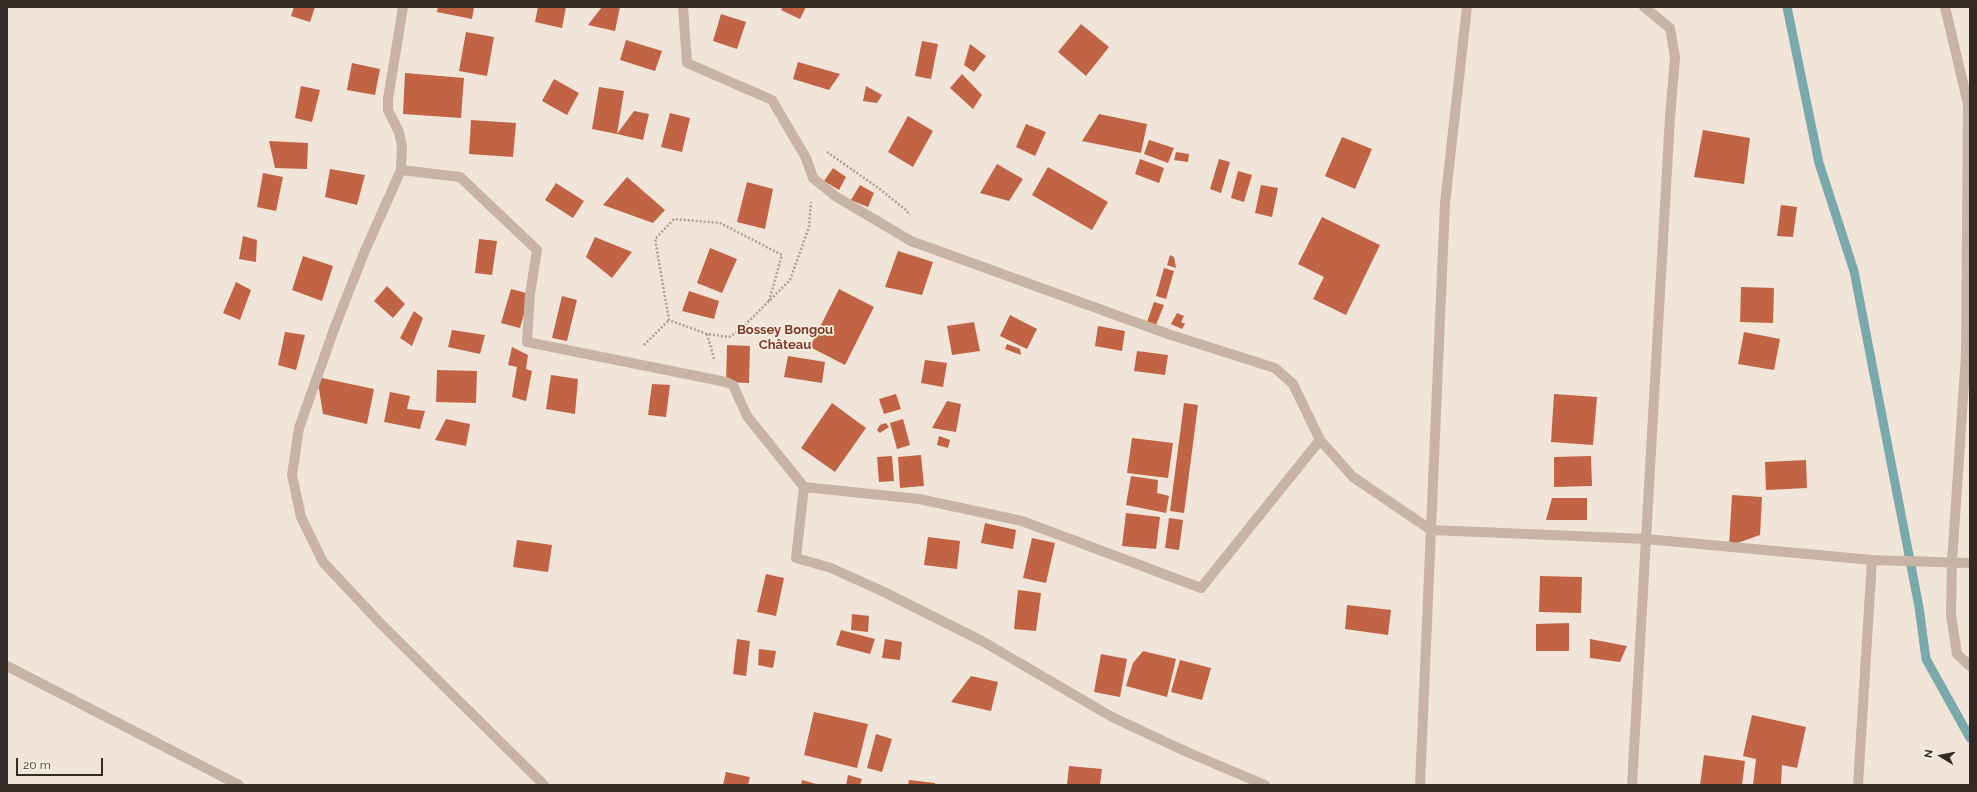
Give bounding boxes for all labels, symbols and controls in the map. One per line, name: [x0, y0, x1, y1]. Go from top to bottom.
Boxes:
district label: Bossey Bongou Château: [737, 322, 833, 353]
north arrow: [1921, 736, 1961, 776]
text: N: [1922, 749, 1936, 759]
scale bar: [18, 750, 105, 776]
text: 20 m: [23, 758, 51, 772]

